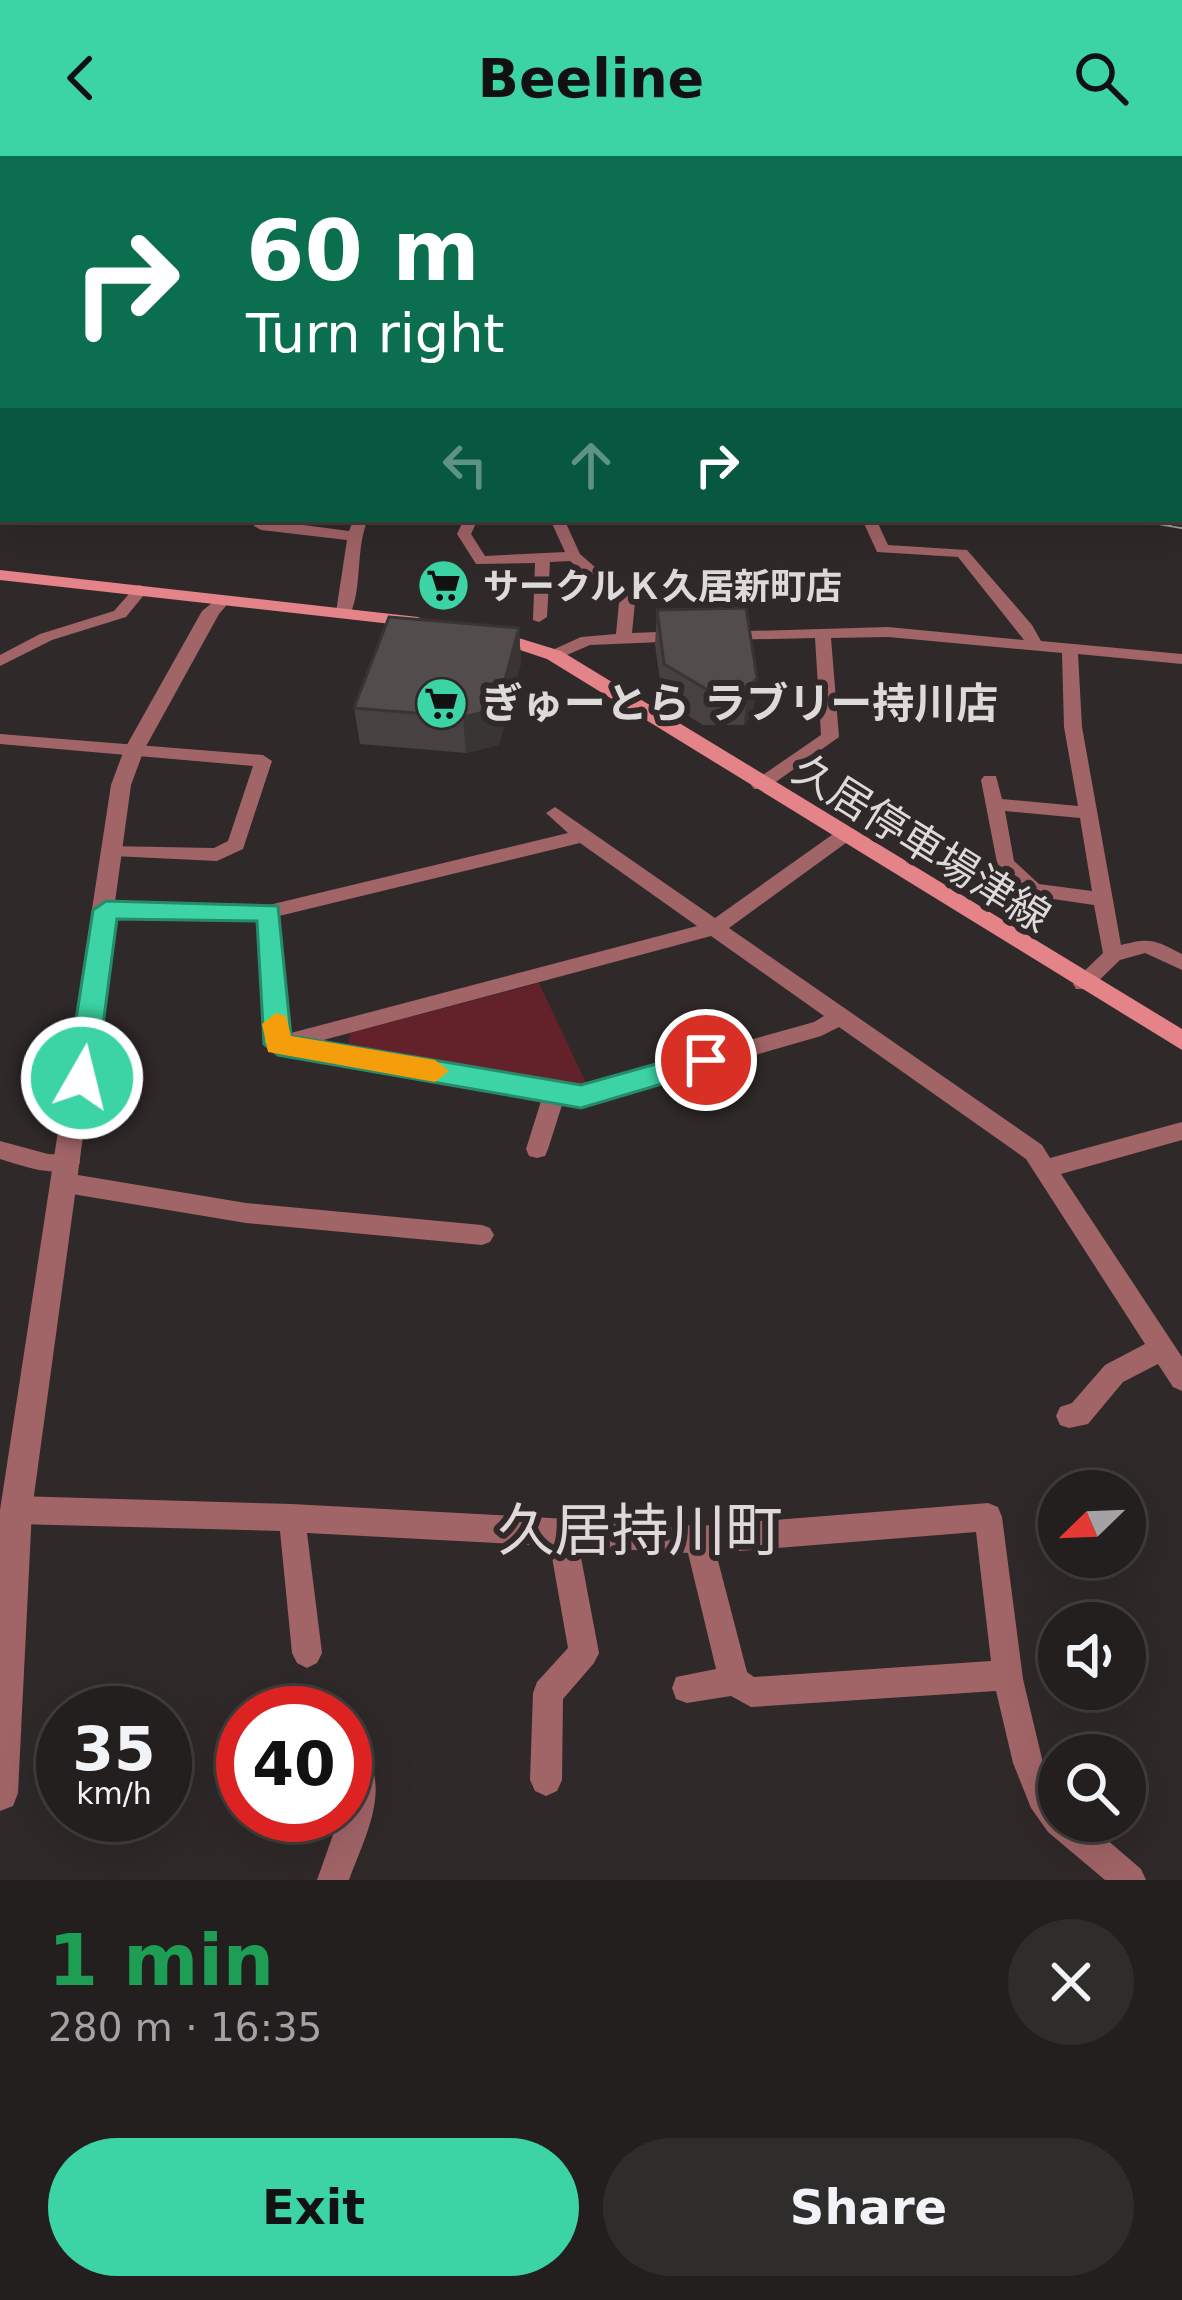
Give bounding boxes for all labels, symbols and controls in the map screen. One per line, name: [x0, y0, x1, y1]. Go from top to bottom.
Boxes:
icon: back: [48, 45, 114, 111]
icon: search: [1068, 45, 1134, 111]
text: Beeline: [478, 47, 704, 110]
text: 60 m: [246, 202, 480, 300]
icon: right: [48, 204, 204, 360]
text: Turn right: [246, 302, 505, 365]
icon: left: [432, 432, 498, 498]
icon: ahead: [558, 432, 624, 498]
icon: right: [684, 432, 750, 498]
supermarket icon: サークルＫ久居新町店: [416, 558, 472, 614]
place label: サークルＫ久居新町店: [483, 566, 842, 607]
supermarket icon: ぎゅーとら ラブリー持川店: [414, 675, 470, 731]
place label: ぎゅーとら ラブリー持川店: [481, 679, 998, 728]
street label: 久居停車場津線: [784, 745, 1059, 942]
pin: [655, 1009, 757, 1111]
position arrow: [19, 1015, 145, 1141]
icon: arrive: [673, 1027, 739, 1093]
north arrow: [1038, 1470, 1146, 1578]
map controls: [1038, 1470, 1146, 1842]
district label: 久居持川町: [498, 1497, 783, 1563]
button: sound: [1038, 1602, 1146, 1710]
speed limit sign: 40: [216, 1686, 372, 1842]
text: 35: [72, 1714, 156, 1784]
button: search: [1038, 1734, 1146, 1842]
text: km/h: [76, 1776, 152, 1811]
text: 1 min: [48, 1918, 274, 2002]
button: close: [1008, 1919, 1134, 2045]
text: 280 m · 16:35: [48, 2005, 322, 2050]
button: Exit: [48, 2138, 579, 2276]
button: Share: [603, 2138, 1134, 2276]

